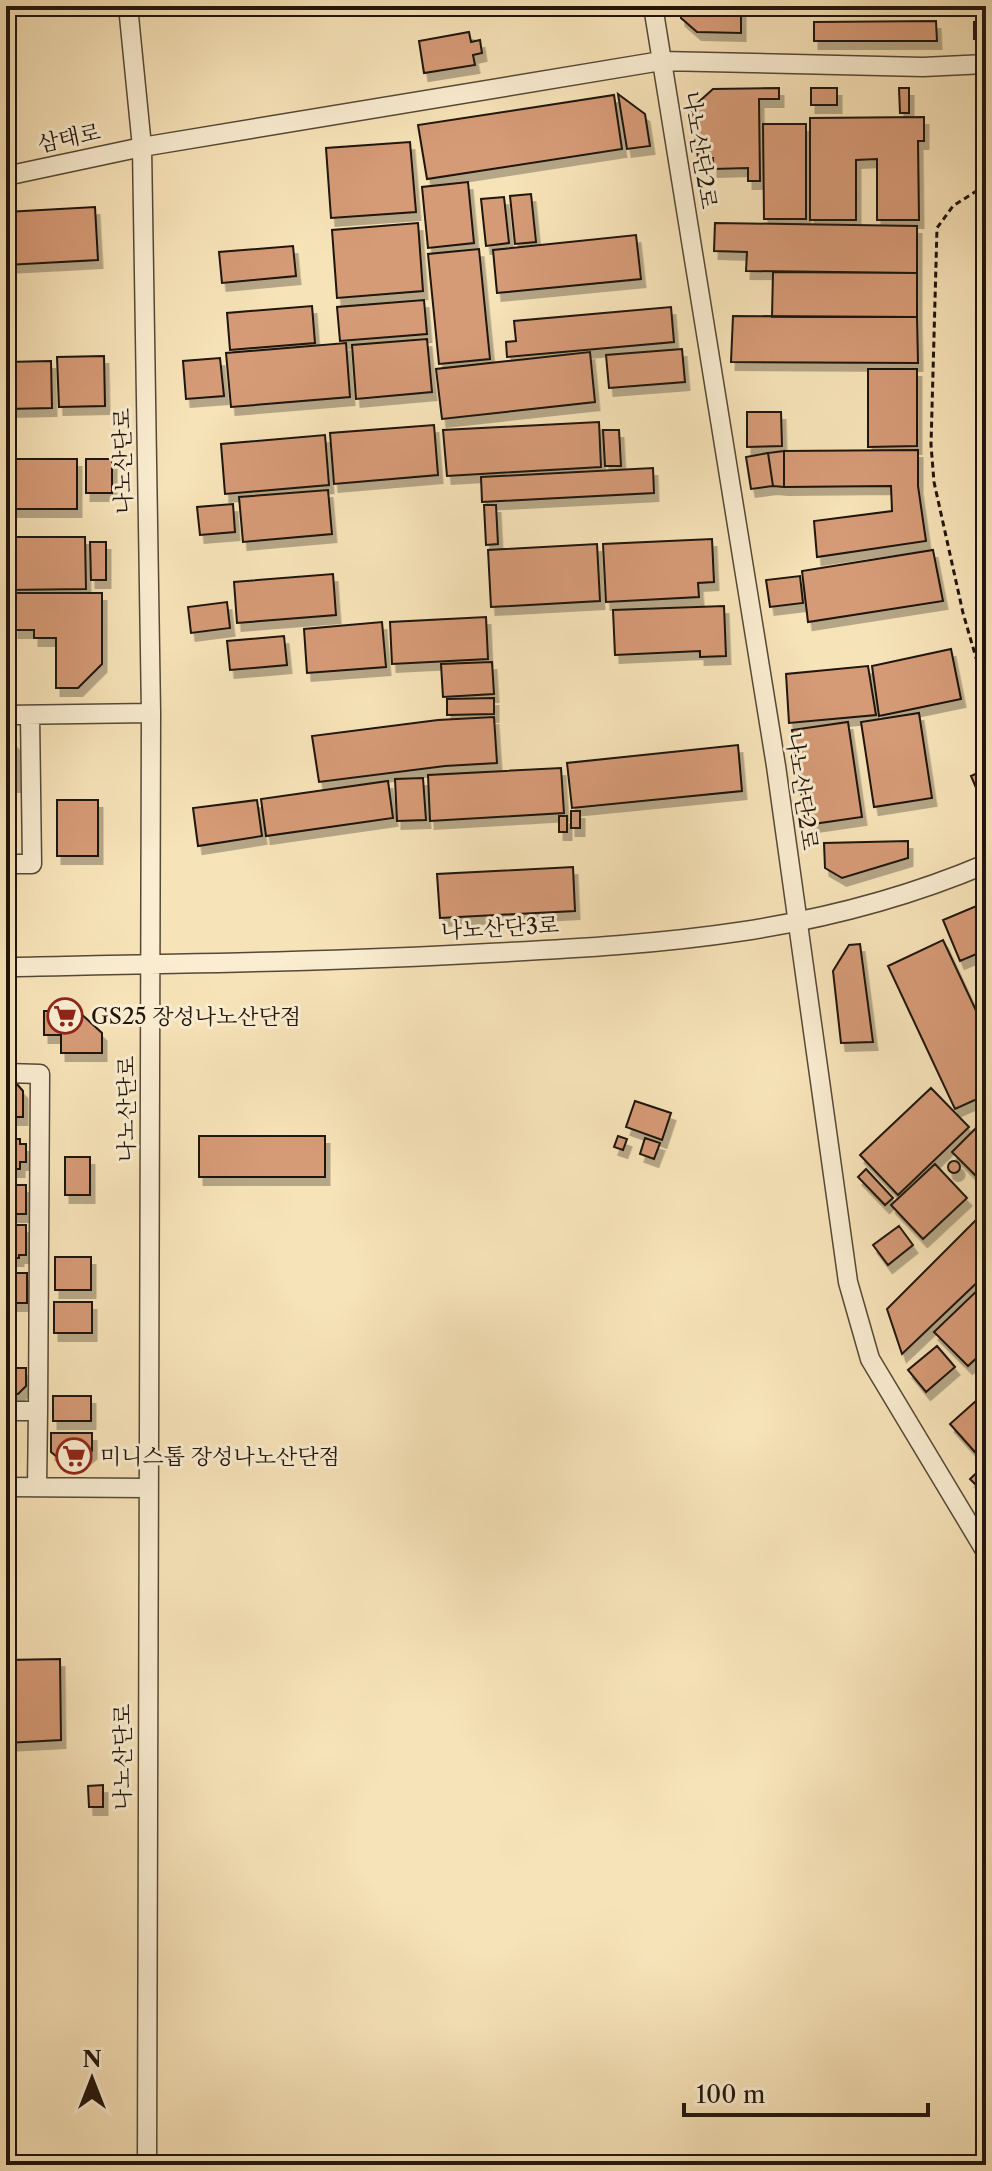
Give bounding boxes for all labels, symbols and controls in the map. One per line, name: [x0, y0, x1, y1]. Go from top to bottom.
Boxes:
street label: 나노산단2로: [677, 89, 723, 211]
street label: 삼태로: [35, 118, 103, 158]
street label: 나노산단로: [109, 408, 137, 514]
street label: 나노산단2로: [780, 730, 824, 852]
street label: 나노산단3로: [440, 911, 560, 945]
supermarket icon: GS25 장성나노산단점: [46, 997, 84, 1035]
place label: GS25 장성나노산단점: [91, 1003, 301, 1030]
street label: 나노산단로: [113, 1056, 140, 1162]
supermarket icon: 미니스톱 장성나노산단점: [55, 1437, 93, 1475]
place label: 미니스톱 장성나노산단점: [100, 1443, 340, 1470]
street label: 나노산단로: [109, 1704, 136, 1810]
north arrow: [52, 2039, 132, 2119]
text: N: [82, 2046, 102, 2073]
scale bar: [684, 2067, 928, 2117]
text: 100 m: [696, 2080, 765, 2109]

